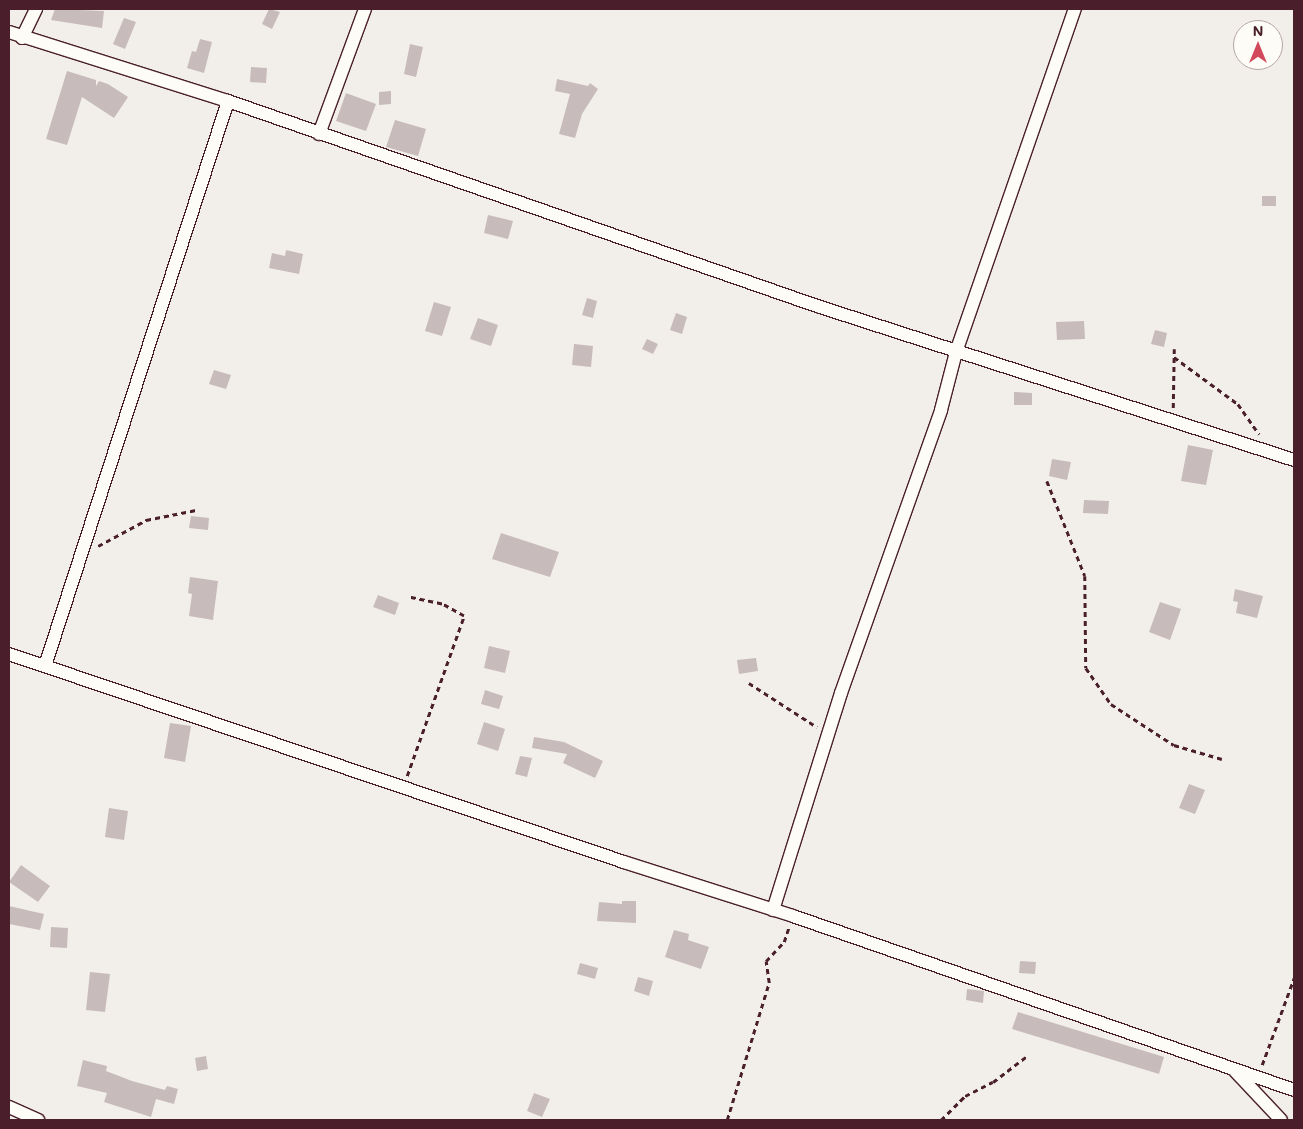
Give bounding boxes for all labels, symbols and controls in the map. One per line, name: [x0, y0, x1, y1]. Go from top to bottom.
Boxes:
north arrow: [1233, 20, 1283, 70]
text: N: [1253, 21, 1263, 40]

